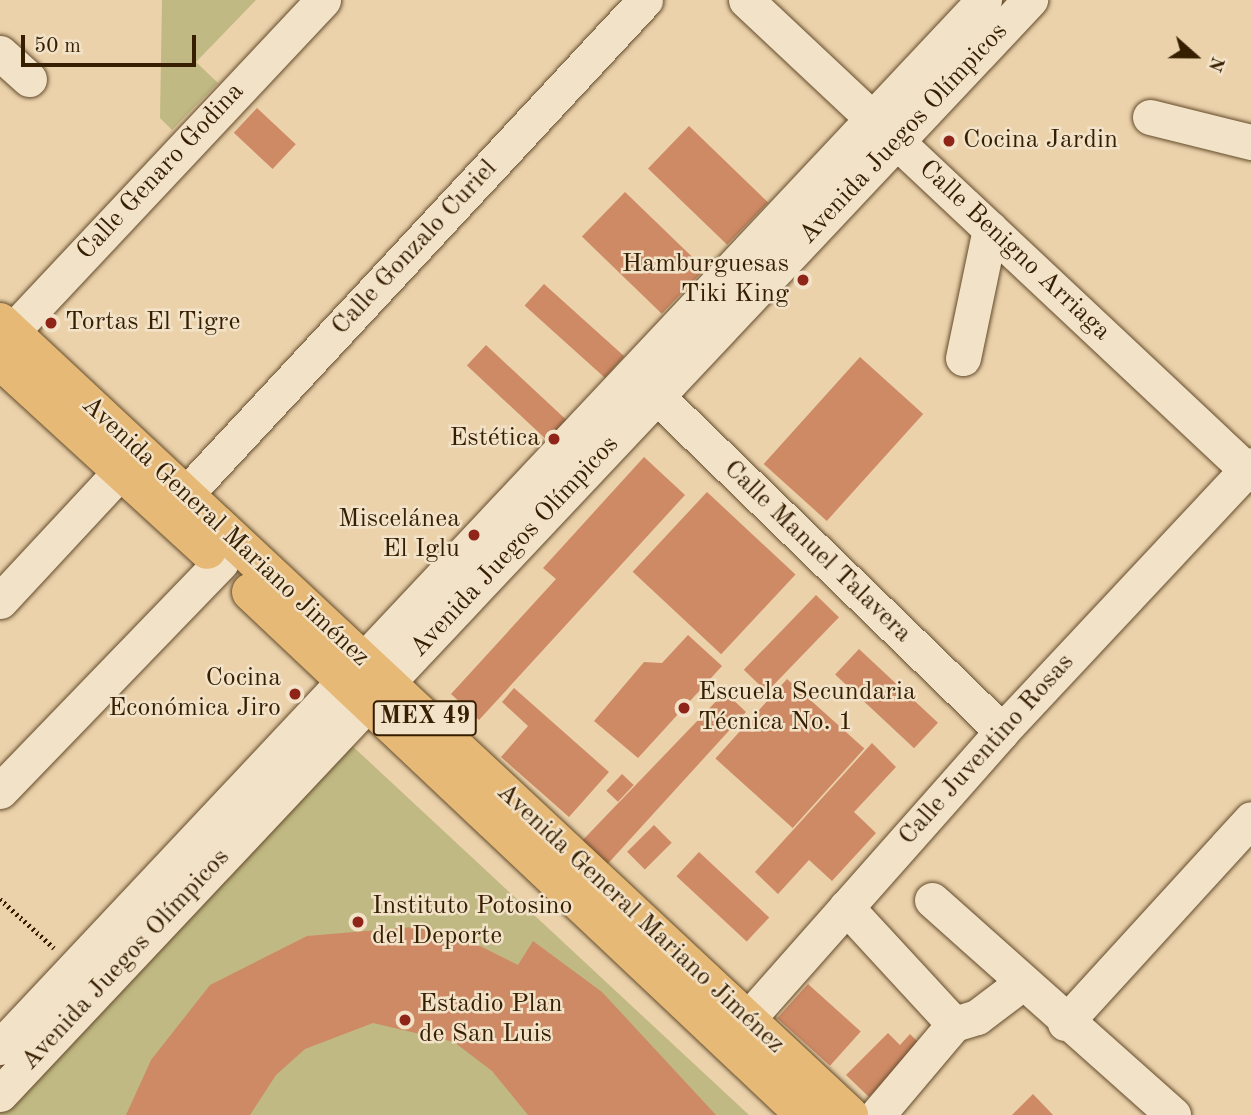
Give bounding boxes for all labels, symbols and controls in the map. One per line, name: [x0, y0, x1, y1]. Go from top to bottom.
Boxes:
street label: Avenida Juegos Olímpicos: [793, 17, 1015, 251]
scale bar: [24, 21, 200, 65]
north arrow: [1160, 21, 1230, 91]
text: 50 m: [34, 36, 81, 57]
text: N: [1204, 54, 1227, 74]
street label: Calle Genaro Godina: [71, 77, 251, 267]
place label: Cocina Jardin: [963, 125, 1118, 157]
marker: Cocina Jardin: [941, 133, 957, 149]
street label: Calle Gonzalo Curiel: [326, 154, 504, 342]
street label: Calle Benigno Arriaga: [912, 154, 1116, 348]
place label: Hamburguesas Tiki King: [622, 249, 789, 310]
marker: Hamburguesas Tiki King: [795, 272, 811, 288]
place label: Tortas El Tigre: [65, 307, 240, 339]
marker: Tortas El Tigre: [43, 315, 59, 331]
street label: Avenida General Mariano Jiménez: [75, 390, 375, 674]
place label: Estética: [449, 423, 540, 455]
street label: Avenida Juegos Olímpicos: [404, 430, 626, 664]
marker: Estética: [546, 431, 562, 447]
street label: Calle Manuel Talavera: [716, 454, 918, 650]
place label: Miscelánea El Iglu: [338, 504, 460, 566]
marker: Miscelánea El Iglu: [466, 527, 482, 543]
street label: Calle Juventino Rosas: [893, 648, 1081, 852]
place label: Cocina Económica Jiro: [108, 663, 281, 724]
place label: Escuela Secundaria Técnica No. 1: [698, 677, 916, 738]
marker: Cocina Económica Jiro: [287, 686, 303, 702]
road number: MEX 49: [372, 698, 478, 738]
marker: Escuela Secundaria Técnica No. 1: [676, 700, 692, 716]
street label: Avenida General Mariano Jiménez: [490, 777, 790, 1061]
street label: Avenida Juegos Olímpicos: [15, 843, 237, 1077]
place label: Instituto Potosino del Deporte: [372, 891, 572, 953]
marker: Instituto Potosino del Deporte: [350, 914, 366, 930]
place label: Estadio Plan de San Luis: [419, 989, 563, 1050]
marker: Estadio Plan de San Luis: [397, 1012, 413, 1028]

